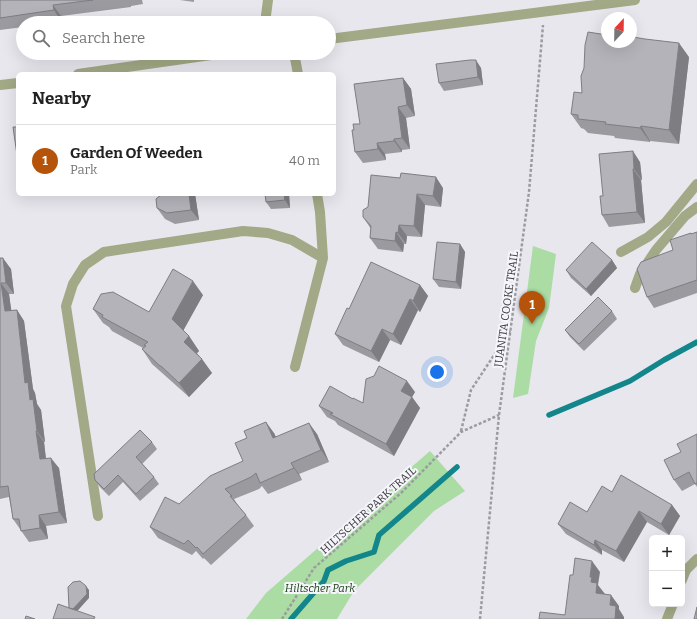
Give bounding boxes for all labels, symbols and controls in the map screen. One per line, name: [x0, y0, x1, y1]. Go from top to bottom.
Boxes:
north arrow: [601, 12, 637, 48]
search box: [16, 16, 336, 60]
icon: search: [30, 27, 52, 49]
text: Search here: [62, 29, 145, 47]
text: Nearby: [32, 88, 91, 109]
text: Garden Of Weeden: [70, 144, 202, 162]
text: 1: [42, 153, 48, 168]
text: 40 m: [289, 153, 320, 168]
text: Park: [70, 162, 97, 177]
street label: JUANITA COOKE TRAIL: [492, 250, 521, 369]
pin: 1: [519, 291, 545, 324]
your location: [427, 362, 447, 382]
street label: HILTSCHER PARK TRAIL: [318, 464, 419, 557]
map controls: [649, 535, 685, 607]
button: +: [649, 535, 685, 571]
button: −: [649, 571, 685, 607]
park label: Hiltscher Park: [285, 582, 356, 595]

